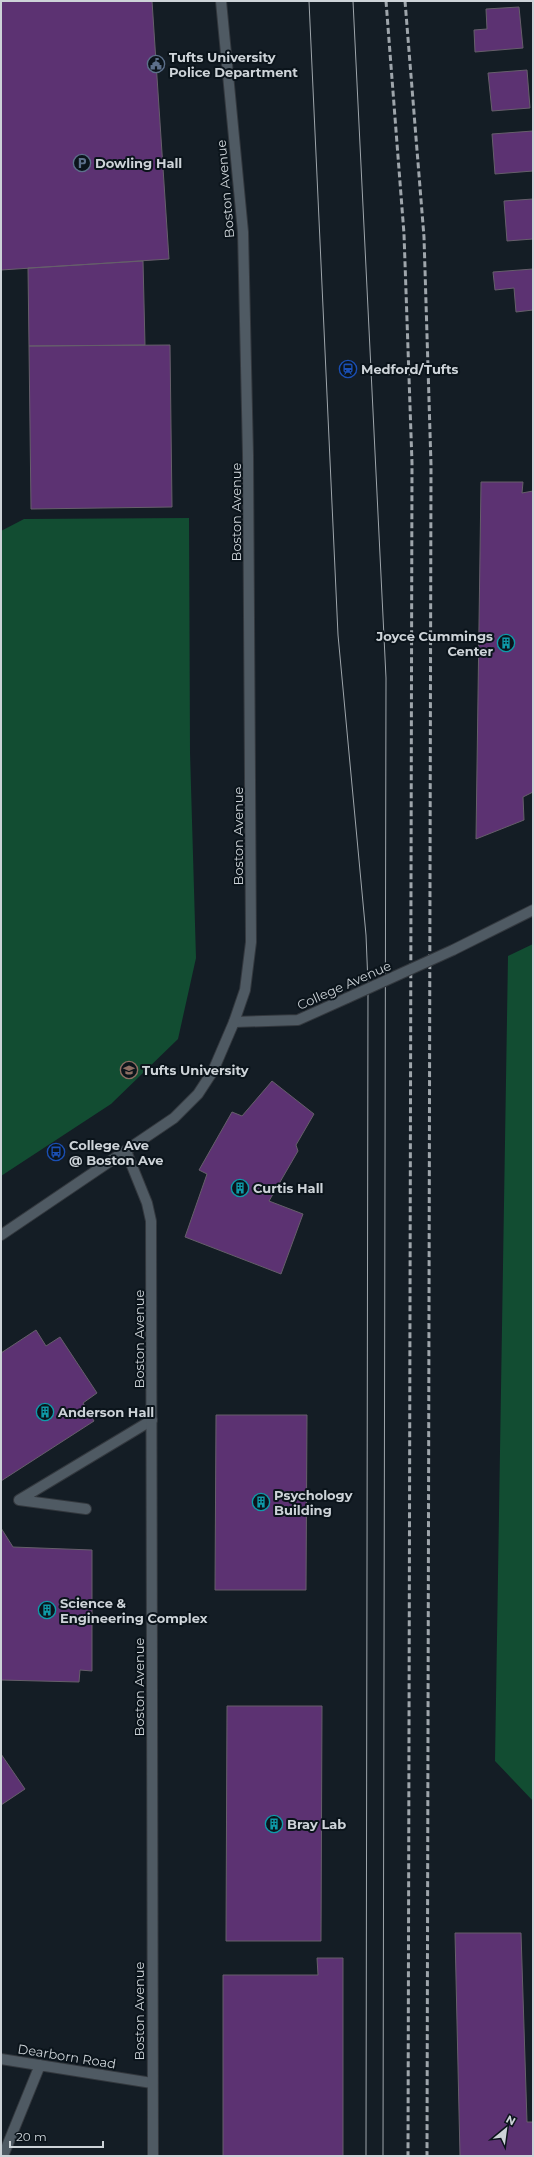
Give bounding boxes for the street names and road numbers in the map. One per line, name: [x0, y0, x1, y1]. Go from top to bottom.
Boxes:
street label: Boston Avenue: [213, 139, 237, 239]
street label: Boston Avenue: [228, 462, 244, 561]
street label: Boston Avenue: [230, 786, 246, 885]
street label: College Avenue: [295, 957, 394, 1013]
street label: Boston Avenue: [131, 1289, 147, 1388]
street label: Boston Avenue: [131, 1637, 147, 1736]
street label: Boston Avenue: [131, 1961, 147, 2060]
street label: Dearborn Road: [17, 2040, 117, 2072]

